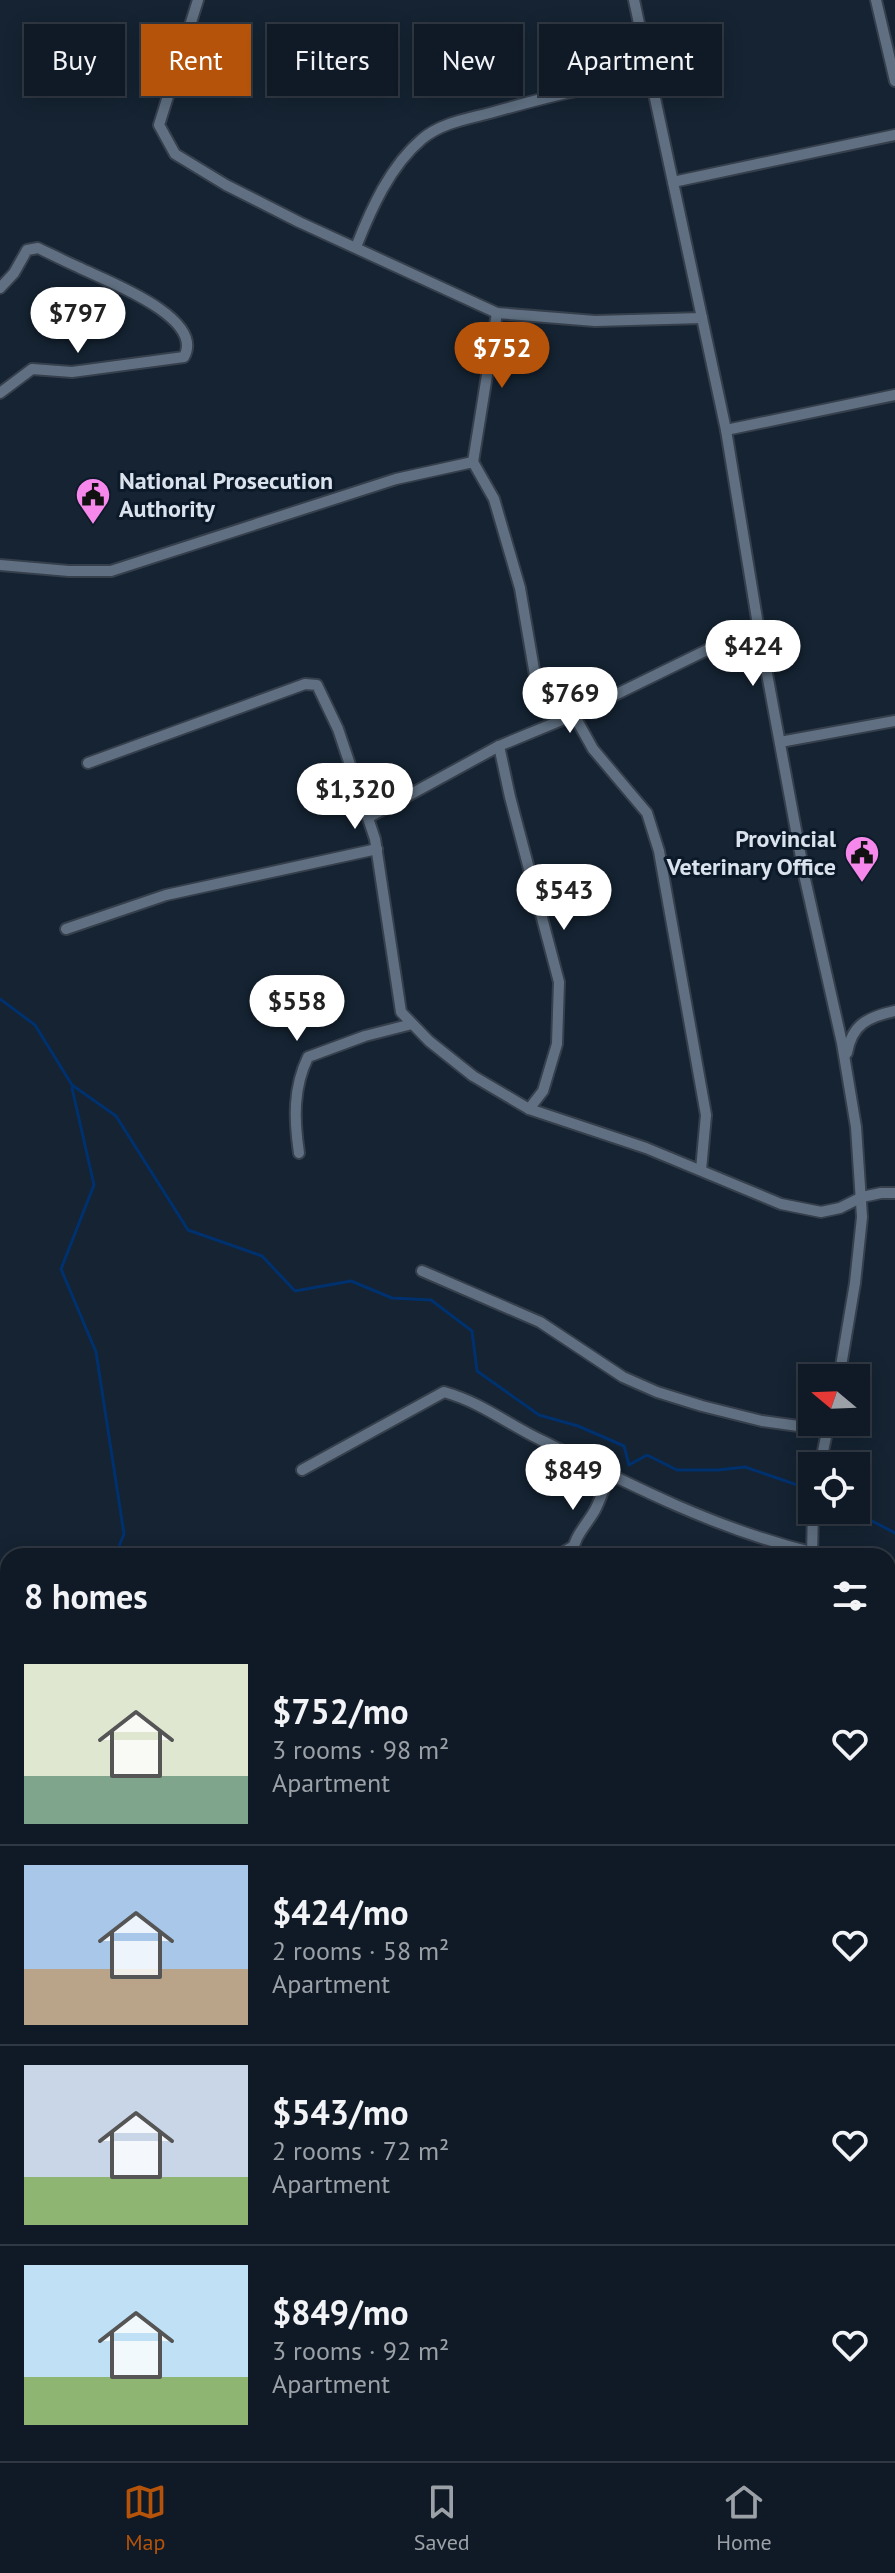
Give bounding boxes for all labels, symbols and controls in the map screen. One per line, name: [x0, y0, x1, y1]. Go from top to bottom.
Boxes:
chip: Buy: [24, 24, 125, 96]
chip: Rent: [141, 24, 251, 96]
chip: Filters: [267, 24, 398, 96]
chip: New: [414, 24, 523, 96]
chip: Apartment: [539, 24, 722, 96]
pin: $797: [31, 287, 125, 355]
text: $797: [49, 296, 107, 329]
pin: $752: [455, 322, 549, 390]
text: $752: [473, 331, 531, 364]
place label: National Prosecution Authority: [119, 465, 333, 524]
public building icon: National Prosecution Authority: [74, 476, 112, 526]
pin: $424: [706, 620, 800, 688]
text: $424: [724, 629, 782, 662]
pin: $769: [523, 667, 617, 735]
text: $769: [541, 676, 599, 709]
pin: $1,320: [290, 763, 420, 831]
text: $1,320: [315, 772, 395, 805]
place label: Provincial Veterinary Office: [666, 823, 837, 882]
public building icon: Provincial Veterinary Office: [843, 834, 881, 884]
pin: $543: [517, 864, 611, 932]
text: $543: [535, 873, 593, 906]
pin: $558: [250, 975, 344, 1043]
text: $558: [268, 984, 326, 1017]
north arrow: [798, 1364, 870, 1436]
map controls: [798, 1364, 870, 1524]
pin: $849: [526, 1444, 620, 1512]
button: locate: [798, 1452, 870, 1524]
text: $849: [544, 1453, 602, 1486]
text: 8 homes: [24, 1574, 148, 1618]
icon: filters: [828, 1574, 872, 1618]
text: $752/mo: [272, 1689, 409, 1733]
icon: home: [88, 1696, 184, 1792]
icon: heart: [828, 1722, 872, 1766]
text: 3 rooms · 98 m²: [272, 1733, 449, 1766]
text: Apartment: [272, 1766, 390, 1799]
text: $424/mo: [272, 1890, 409, 1934]
icon: home: [88, 1897, 184, 1993]
icon: heart: [828, 1923, 872, 1967]
text: 2 rooms · 58 m²: [272, 1934, 449, 1967]
text: Apartment: [272, 1967, 390, 2000]
text: $543/mo: [272, 2090, 409, 2134]
icon: home: [88, 2097, 184, 2193]
icon: heart: [828, 2123, 872, 2167]
text: 2 rooms · 72 m²: [272, 2134, 449, 2167]
text: Apartment: [272, 2167, 390, 2200]
text: $849/mo: [272, 2290, 409, 2334]
icon: home: [88, 2297, 184, 2393]
icon: heart: [828, 2323, 872, 2367]
text: 3 rooms · 92 m²: [272, 2334, 449, 2367]
text: Apartment: [272, 2367, 390, 2400]
tab: Map: [123, 2480, 167, 2556]
tab: Saved: [414, 2480, 470, 2556]
tab: Home: [716, 2480, 772, 2556]

